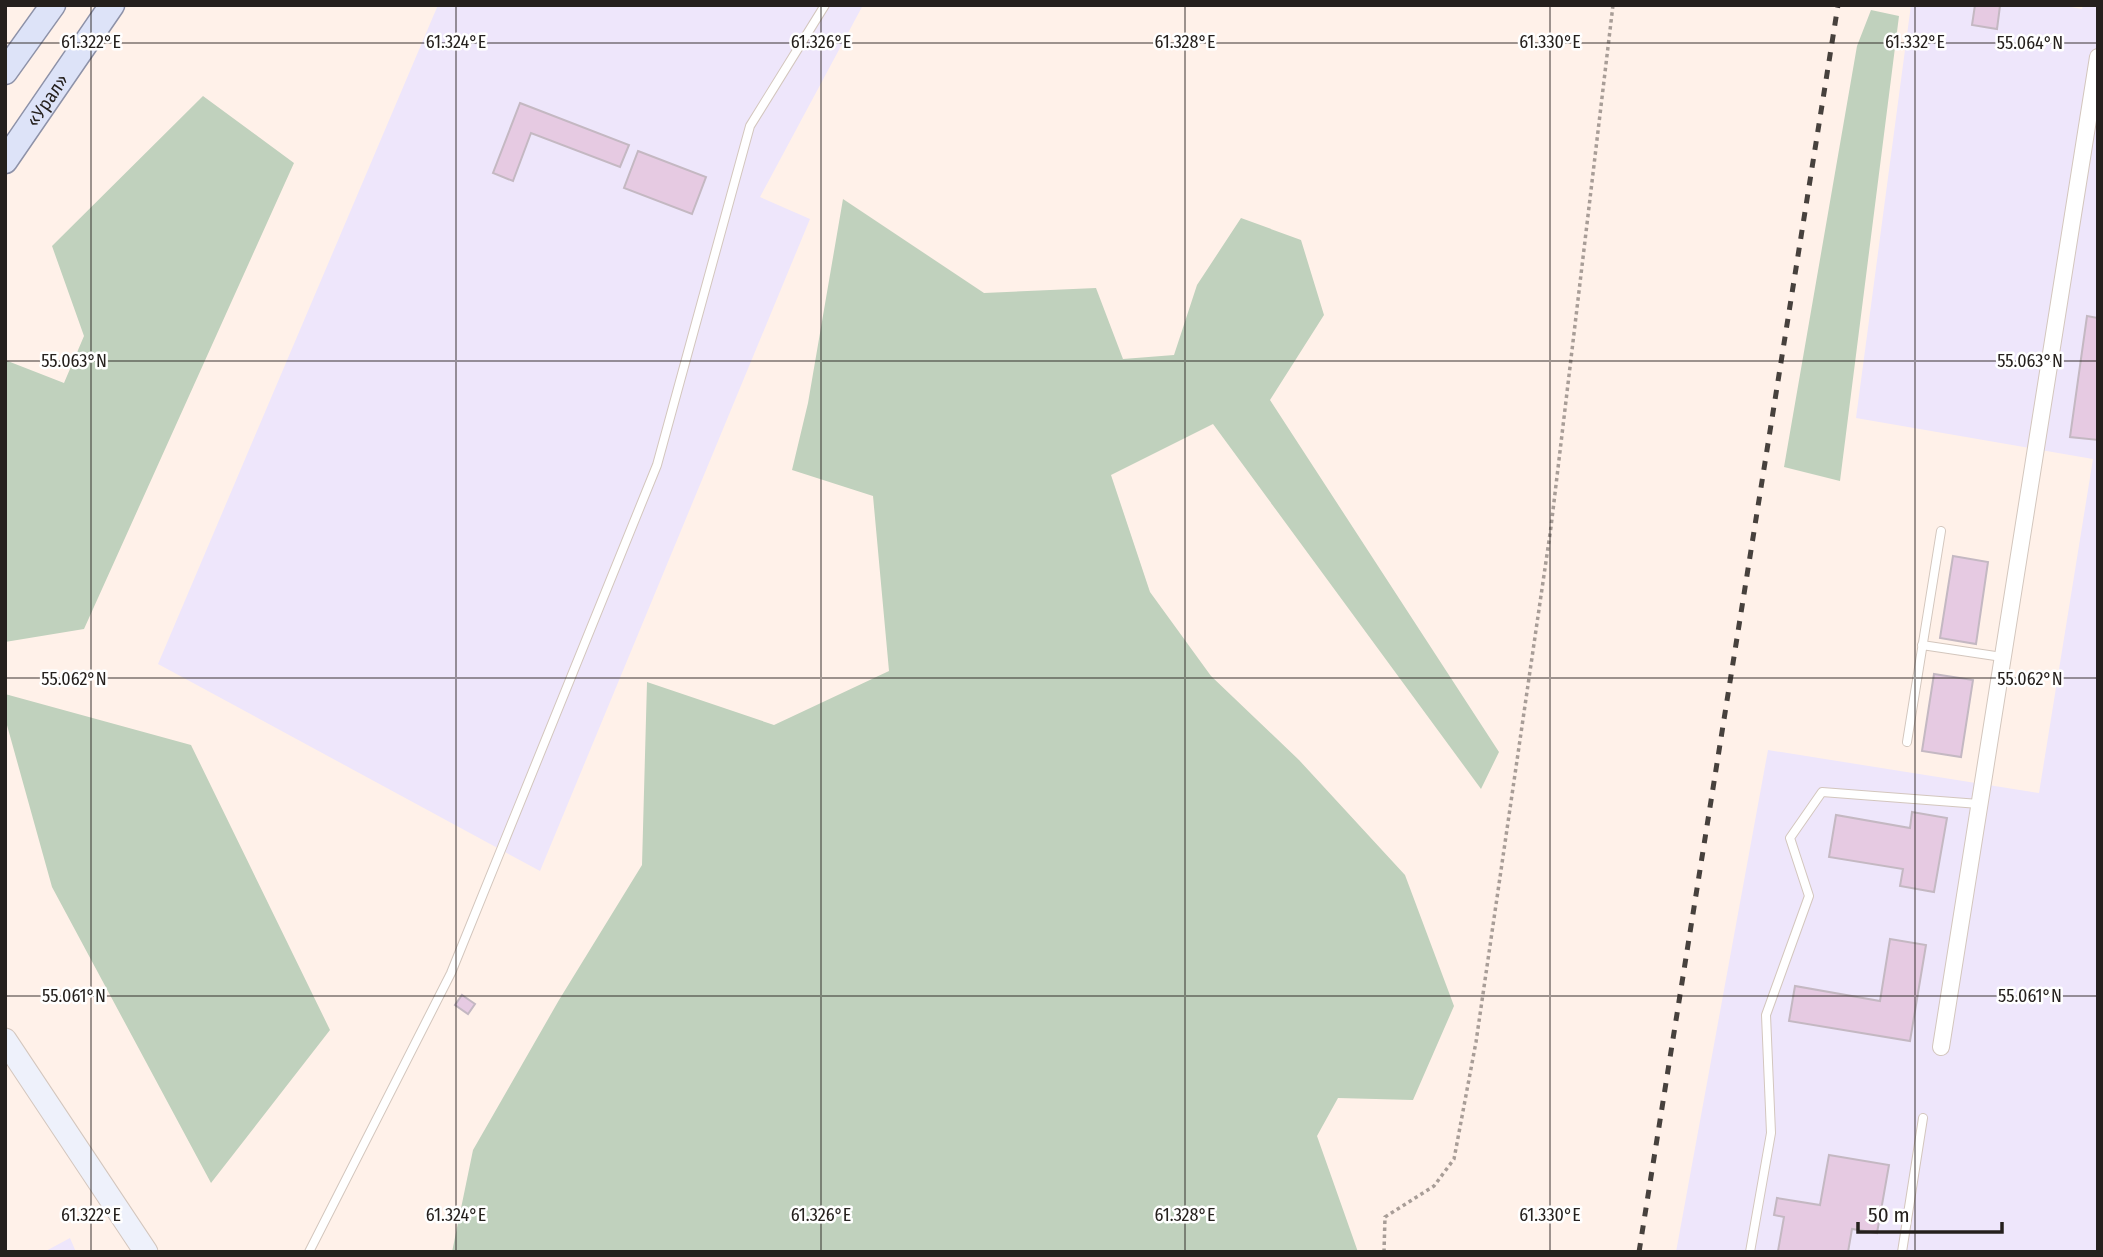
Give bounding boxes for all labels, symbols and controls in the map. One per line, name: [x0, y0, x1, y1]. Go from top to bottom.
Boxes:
text: 61.322°E: [61, 31, 121, 53]
text: 61.324°E: [426, 31, 486, 53]
text: 61.326°E: [791, 31, 851, 53]
text: 61.328°E: [1155, 31, 1215, 53]
text: 61.330°E: [1519, 31, 1581, 53]
text: 61.332°E: [1885, 31, 1945, 53]
text: 55.064°N: [1997, 32, 2063, 54]
street label: «Урал»: [21, 70, 73, 131]
text: 55.063°N: [41, 350, 107, 372]
text: 55.063°N: [1997, 350, 2063, 372]
text: 55.062°N: [41, 668, 107, 690]
text: 55.062°N: [1997, 668, 2063, 690]
text: 55.061°N: [42, 985, 106, 1007]
text: 55.061°N: [1998, 985, 2062, 1007]
scale bar: [1858, 1190, 2002, 1234]
text: 50 m: [1868, 1202, 1910, 1228]
text: 61.322°E: [61, 1204, 121, 1226]
text: 61.324°E: [426, 1204, 486, 1226]
text: 61.326°E: [791, 1204, 851, 1226]
text: 61.328°E: [1155, 1204, 1215, 1226]
text: 61.330°E: [1519, 1204, 1581, 1226]

